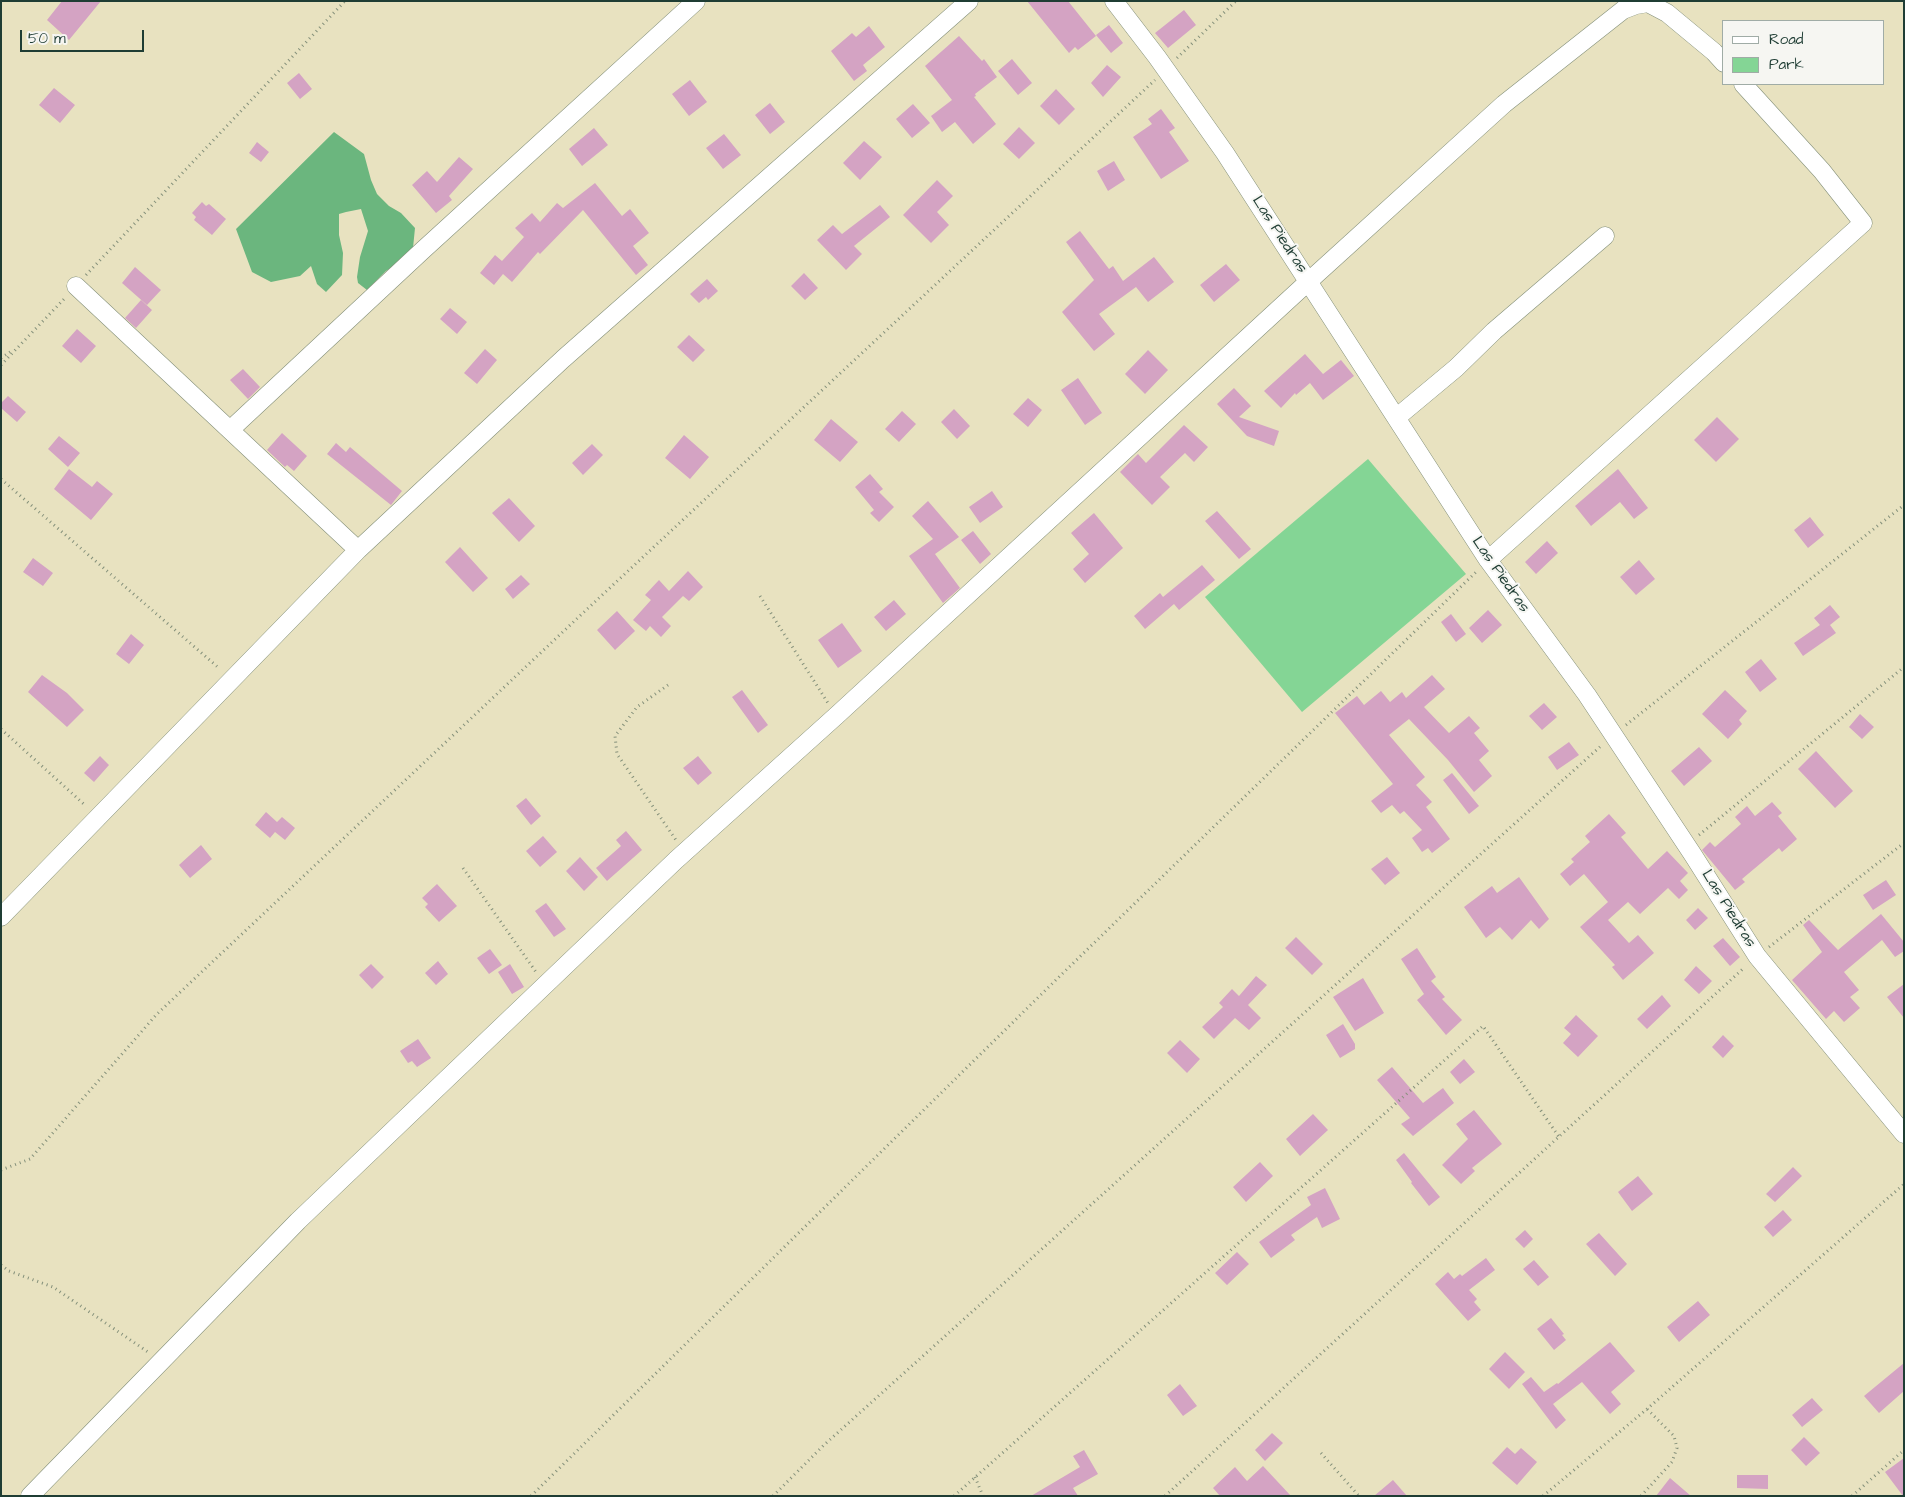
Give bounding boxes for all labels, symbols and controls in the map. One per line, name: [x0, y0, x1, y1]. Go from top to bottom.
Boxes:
scale bar: [22, 20, 146, 52]
legend: [1722, 20, 1885, 85]
text: 50 m: [28, 28, 66, 49]
text: Road: [1769, 29, 1803, 50]
text: Park: [1769, 54, 1804, 75]
street label: Las Piedras: [1247, 193, 1311, 277]
street label: Las Piedras: [1467, 533, 1533, 617]
street label: Las Piedras: [1697, 867, 1759, 951]

